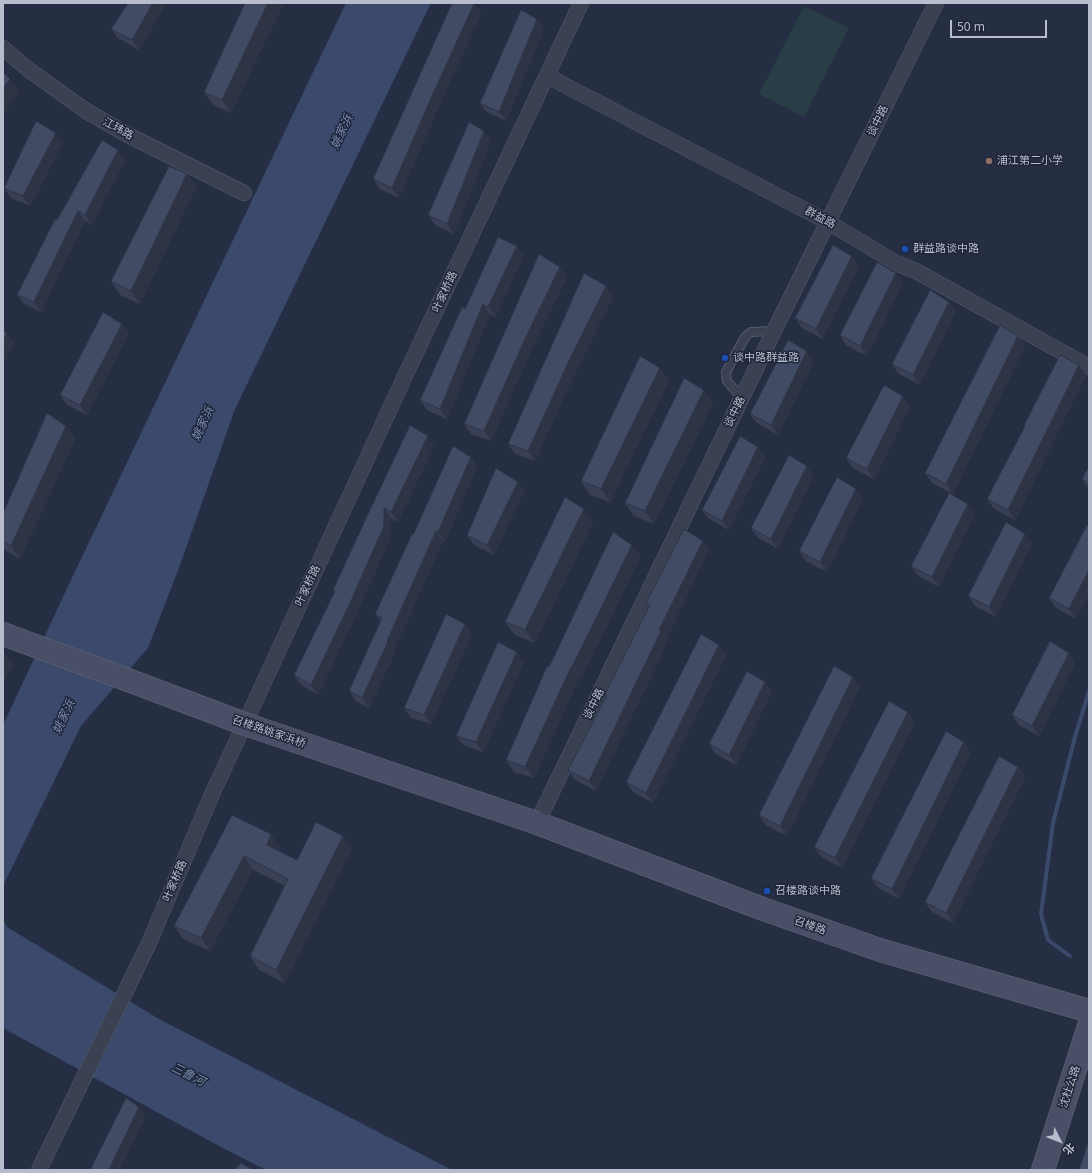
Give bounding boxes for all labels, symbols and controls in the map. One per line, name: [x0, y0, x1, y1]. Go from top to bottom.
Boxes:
scale bar: [952, 12, 1049, 38]
text: 50 m: [957, 18, 985, 35]
street label: 谈中路: [865, 103, 891, 139]
water label: 姚家浜: [328, 113, 356, 151]
street label: 江玮路: [100, 115, 136, 143]
place label: 浦江第二小学: [997, 154, 1063, 168]
marker: 浦江第二小学: [984, 156, 994, 166]
street label: 群益路: [802, 204, 838, 232]
place label: 群益路谈中路: [913, 242, 979, 256]
marker: 群益路谈中路: [900, 244, 910, 254]
street label: 叶家桥路: [430, 269, 460, 315]
place label: 谈中路群益路: [733, 351, 799, 365]
marker: 谈中路群益路: [720, 353, 730, 363]
street label: 谈中路: [722, 394, 748, 430]
water label: 姚家浜: [189, 405, 217, 443]
street label: 叶家桥路: [293, 563, 323, 609]
street label: 谈中路: [581, 686, 607, 722]
water label: 姚家浜: [50, 698, 78, 736]
street label: 召楼路姚家浜桥: [230, 713, 308, 751]
street label: 叶家桥路: [160, 858, 190, 904]
place label: 召楼路谈中路: [775, 884, 841, 898]
marker: 召楼路谈中路: [762, 886, 772, 896]
street label: 召楼路: [792, 914, 828, 938]
water label: 三鲁河: [169, 1060, 207, 1090]
street label: 沈杜公路: [1057, 1064, 1083, 1110]
north arrow: [1040, 1121, 1080, 1161]
text: 北: [1060, 1140, 1079, 1158]

